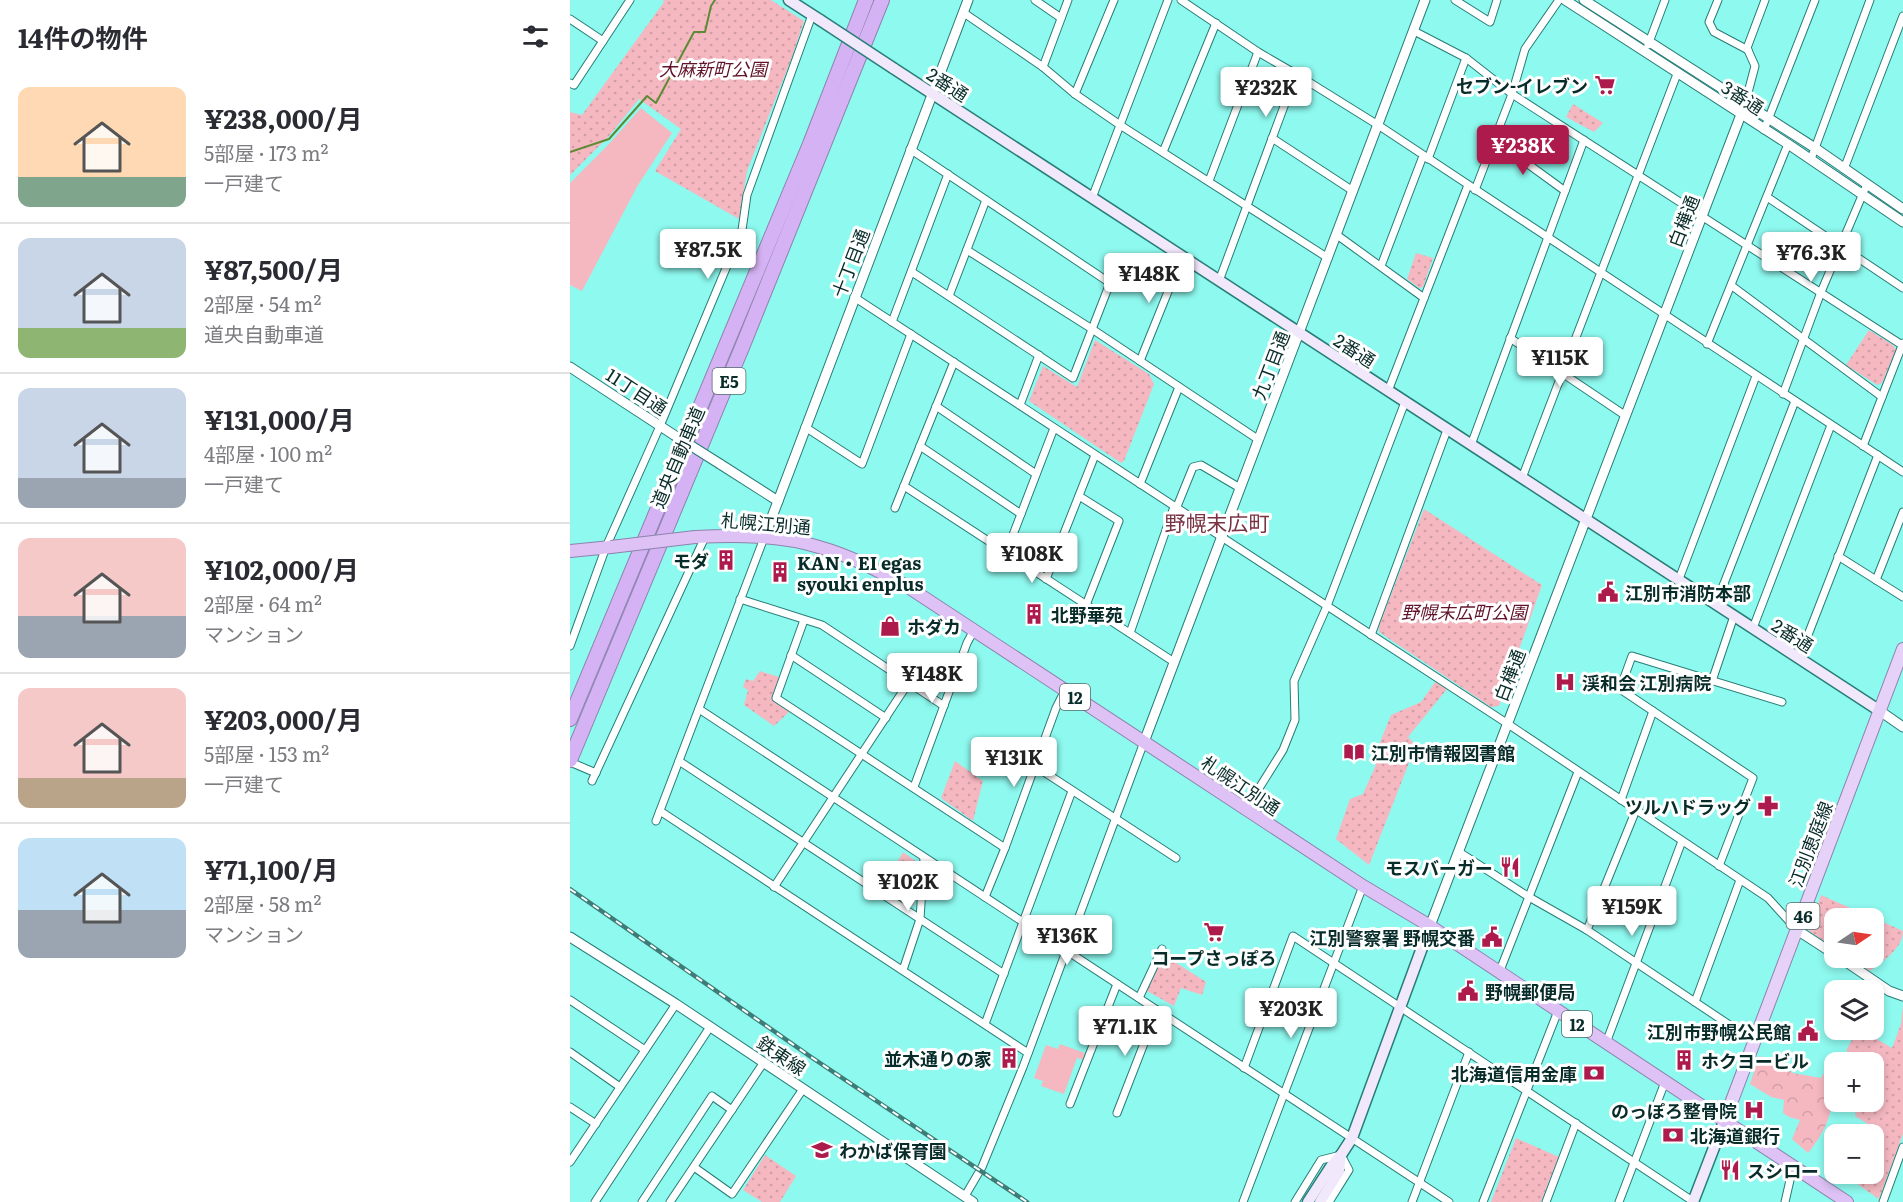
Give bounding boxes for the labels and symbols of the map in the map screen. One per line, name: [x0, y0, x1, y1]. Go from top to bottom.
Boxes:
park label: 大麻新町公園: [659, 55, 770, 82]
street label: 2番通: [922, 60, 974, 108]
pin: ¥232K: [1224, 67, 1308, 118]
place label: セブン-イレブン: [1456, 72, 1588, 99]
supermarket icon: セブン-イレブン: [1593, 73, 1617, 97]
street label: 3番通: [1716, 73, 1770, 121]
pin: ¥238K: [1481, 125, 1565, 176]
street label: 白樺通: [1661, 191, 1705, 251]
street label: 十丁目通: [824, 225, 876, 301]
pin: ¥87.5K: [659, 229, 757, 280]
pin: ¥76.3K: [1762, 232, 1860, 283]
pin: ¥148K: [1107, 253, 1191, 304]
street label: 2番通: [1329, 326, 1381, 374]
street label: 九丁目通: [1244, 327, 1296, 403]
pin: ¥115K: [1518, 337, 1602, 388]
street label: 11丁目通: [601, 361, 673, 421]
road number: E5: [712, 368, 746, 394]
street label: 道央自動車道: [643, 402, 711, 512]
street label: 札幌江別通: [720, 506, 812, 540]
district label: 野幌末広町: [1165, 506, 1270, 537]
pin: ¥108K: [990, 533, 1074, 584]
place label: モダ: [673, 547, 709, 574]
building icon: モダ: [714, 548, 738, 572]
place label: KAN・EI egas syouki enplus: [797, 549, 923, 597]
building icon: KAN・EI egas syouki enplus: [768, 560, 792, 584]
place label: 江別市消防本部: [1625, 579, 1751, 606]
public building icon: 江別市消防本部: [1596, 580, 1620, 604]
park label: 野幌末広町公園: [1401, 598, 1530, 625]
place label: 北野華苑: [1051, 601, 1123, 628]
building icon: 北野華苑: [1022, 602, 1046, 626]
street label: 2番通: [1767, 611, 1819, 659]
place label: ホダカ: [907, 613, 961, 640]
shop icon: ホダカ: [878, 614, 902, 638]
street label: 白樺通: [1487, 645, 1531, 705]
pin: ¥148K: [890, 653, 974, 704]
place label: 渓和会 江別病院: [1582, 669, 1712, 696]
hospital icon: 渓和会 江別病院: [1553, 670, 1577, 694]
road number: 12: [1060, 684, 1090, 710]
pin: ¥131K: [972, 737, 1056, 788]
place label: 江別市情報図書館: [1371, 739, 1515, 766]
library icon: 江別市情報図書館: [1342, 740, 1366, 764]
street label: 札幌江別通: [1196, 749, 1286, 821]
place label: ツルハドラッグ: [1625, 793, 1751, 820]
pharmacy icon: ツルハドラッグ: [1756, 794, 1780, 818]
street label: 江別恵庭線: [1781, 797, 1839, 891]
place label: モスバーガー: [1385, 854, 1493, 881]
restaurant icon: モスバーガー: [1498, 855, 1522, 879]
pin: ¥102K: [866, 861, 950, 912]
pin: ¥159K: [1590, 886, 1674, 937]
road number: 46: [1786, 903, 1820, 929]
north arrow: [1824, 908, 1884, 968]
pin: ¥136K: [1025, 915, 1109, 966]
supermarket icon: コープさっぽろ: [1202, 920, 1226, 944]
place label: 江別警察署 野幌交番: [1309, 924, 1475, 951]
public building icon: 江別警察署 野幌交番: [1480, 925, 1504, 949]
place label: コープさっぽろ: [1152, 944, 1276, 971]
place label: 野幌郵便局: [1485, 978, 1575, 1005]
public building icon: 野幌郵便局: [1456, 979, 1480, 1003]
pin: ¥203K: [1249, 988, 1333, 1039]
pin: ¥71.1K: [1076, 1006, 1174, 1057]
road number: 12: [1562, 1011, 1592, 1037]
place label: 江別市野幌公民館: [1647, 1018, 1791, 1045]
public building icon: 江別市野幌公民館: [1796, 1019, 1820, 1043]
street label: 鉄東線: [752, 1029, 812, 1081]
place label: 並木通りの家: [884, 1045, 992, 1072]
building icon: 並木通りの家: [997, 1046, 1021, 1070]
place label: ホクヨービル: [1701, 1047, 1809, 1074]
building icon: ホクヨービル: [1672, 1048, 1696, 1072]
place label: 北海道信用金庫: [1451, 1060, 1577, 1087]
bank icon: 北海道信用金庫: [1582, 1061, 1606, 1085]
place label: のっぽろ整骨院: [1611, 1097, 1737, 1124]
hospital icon: のっぽろ整骨院: [1742, 1098, 1766, 1122]
place label: 北海道銀行: [1690, 1122, 1780, 1149]
bank icon: 北海道銀行: [1661, 1123, 1685, 1147]
place label: わかば保育園: [839, 1137, 947, 1164]
school or university icon: わかば保育園: [810, 1138, 834, 1162]
place label: スシロー: [1747, 1157, 1819, 1184]
restaurant icon: スシロー: [1718, 1158, 1742, 1182]

